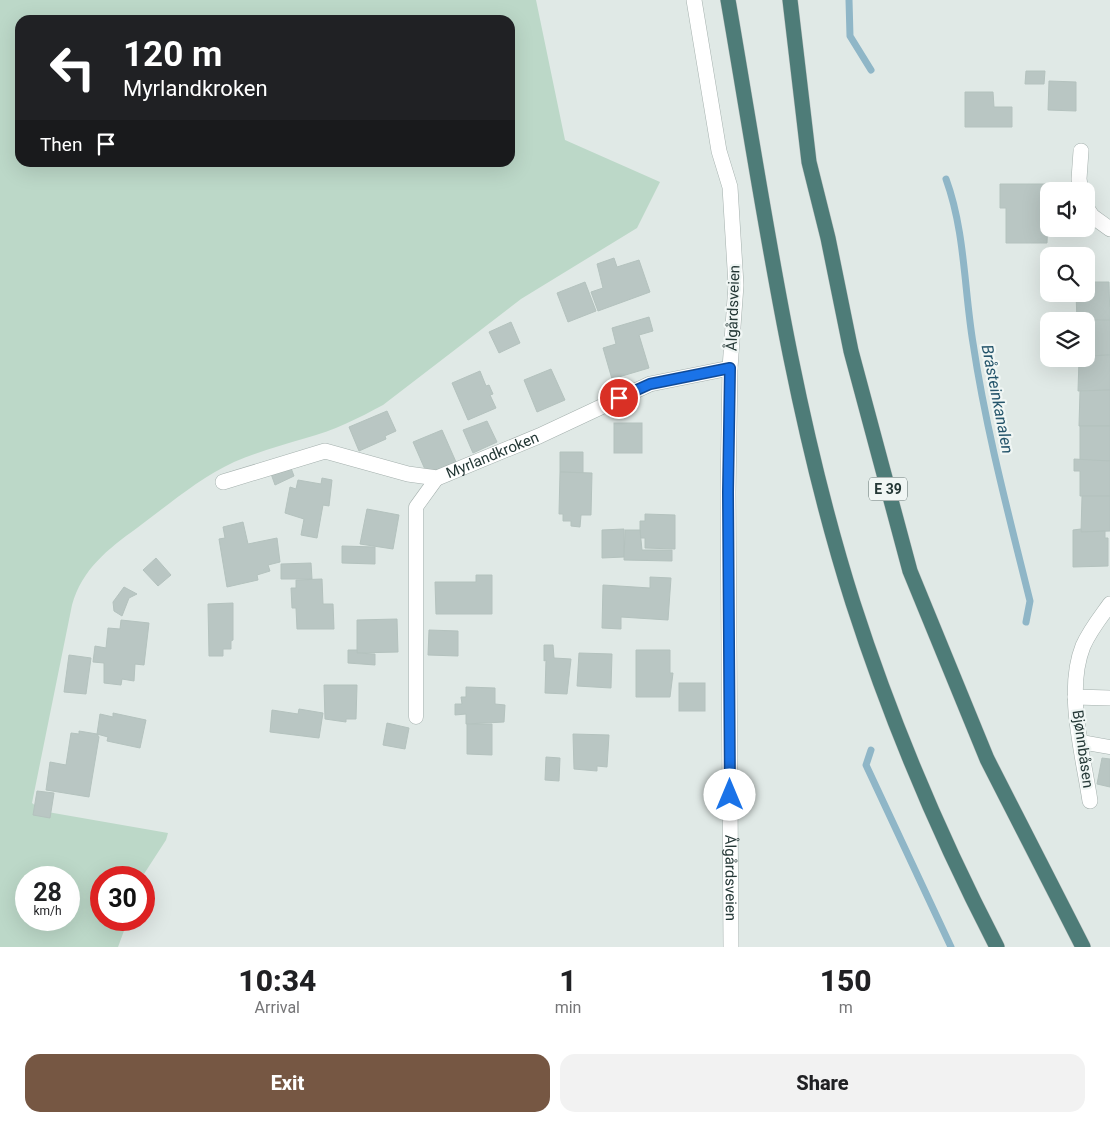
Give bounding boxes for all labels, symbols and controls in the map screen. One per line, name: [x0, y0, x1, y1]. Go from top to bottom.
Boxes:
text: 120 m: [123, 34, 222, 75]
icon: left: [40, 35, 105, 100]
text: Myrlandkroken: [123, 76, 268, 101]
icon: arrive: [92, 130, 120, 158]
text: Then: [40, 133, 82, 156]
map controls: [1040, 182, 1095, 367]
button: sound: [1040, 182, 1095, 237]
button: search: [1040, 247, 1095, 302]
street label: Ålgårdsveien: [723, 265, 743, 351]
button: layers: [1040, 312, 1095, 367]
water label: Bråsteinkanalen: [978, 343, 1017, 455]
pin: [598, 377, 640, 419]
icon: arrive: [605, 384, 633, 412]
street label: Myrlandkroken: [443, 428, 542, 482]
road number: E 39: [869, 478, 907, 500]
street label: Bjønnbåsen: [1069, 709, 1097, 789]
position arrow: [703, 768, 755, 820]
street label: Ålgårdsveien: [721, 835, 740, 921]
speed limit sign: 30: [90, 866, 155, 931]
text: 28: [33, 878, 62, 907]
text: km/h: [33, 904, 62, 918]
text: 10:34: [238, 963, 316, 998]
text: 1: [559, 963, 577, 998]
text: 150: [820, 963, 872, 998]
text: Arrival: [255, 998, 300, 1017]
text: min: [555, 998, 581, 1017]
text: m: [839, 998, 853, 1017]
button: Exit: [25, 1054, 550, 1112]
button: Share: [560, 1054, 1085, 1112]

